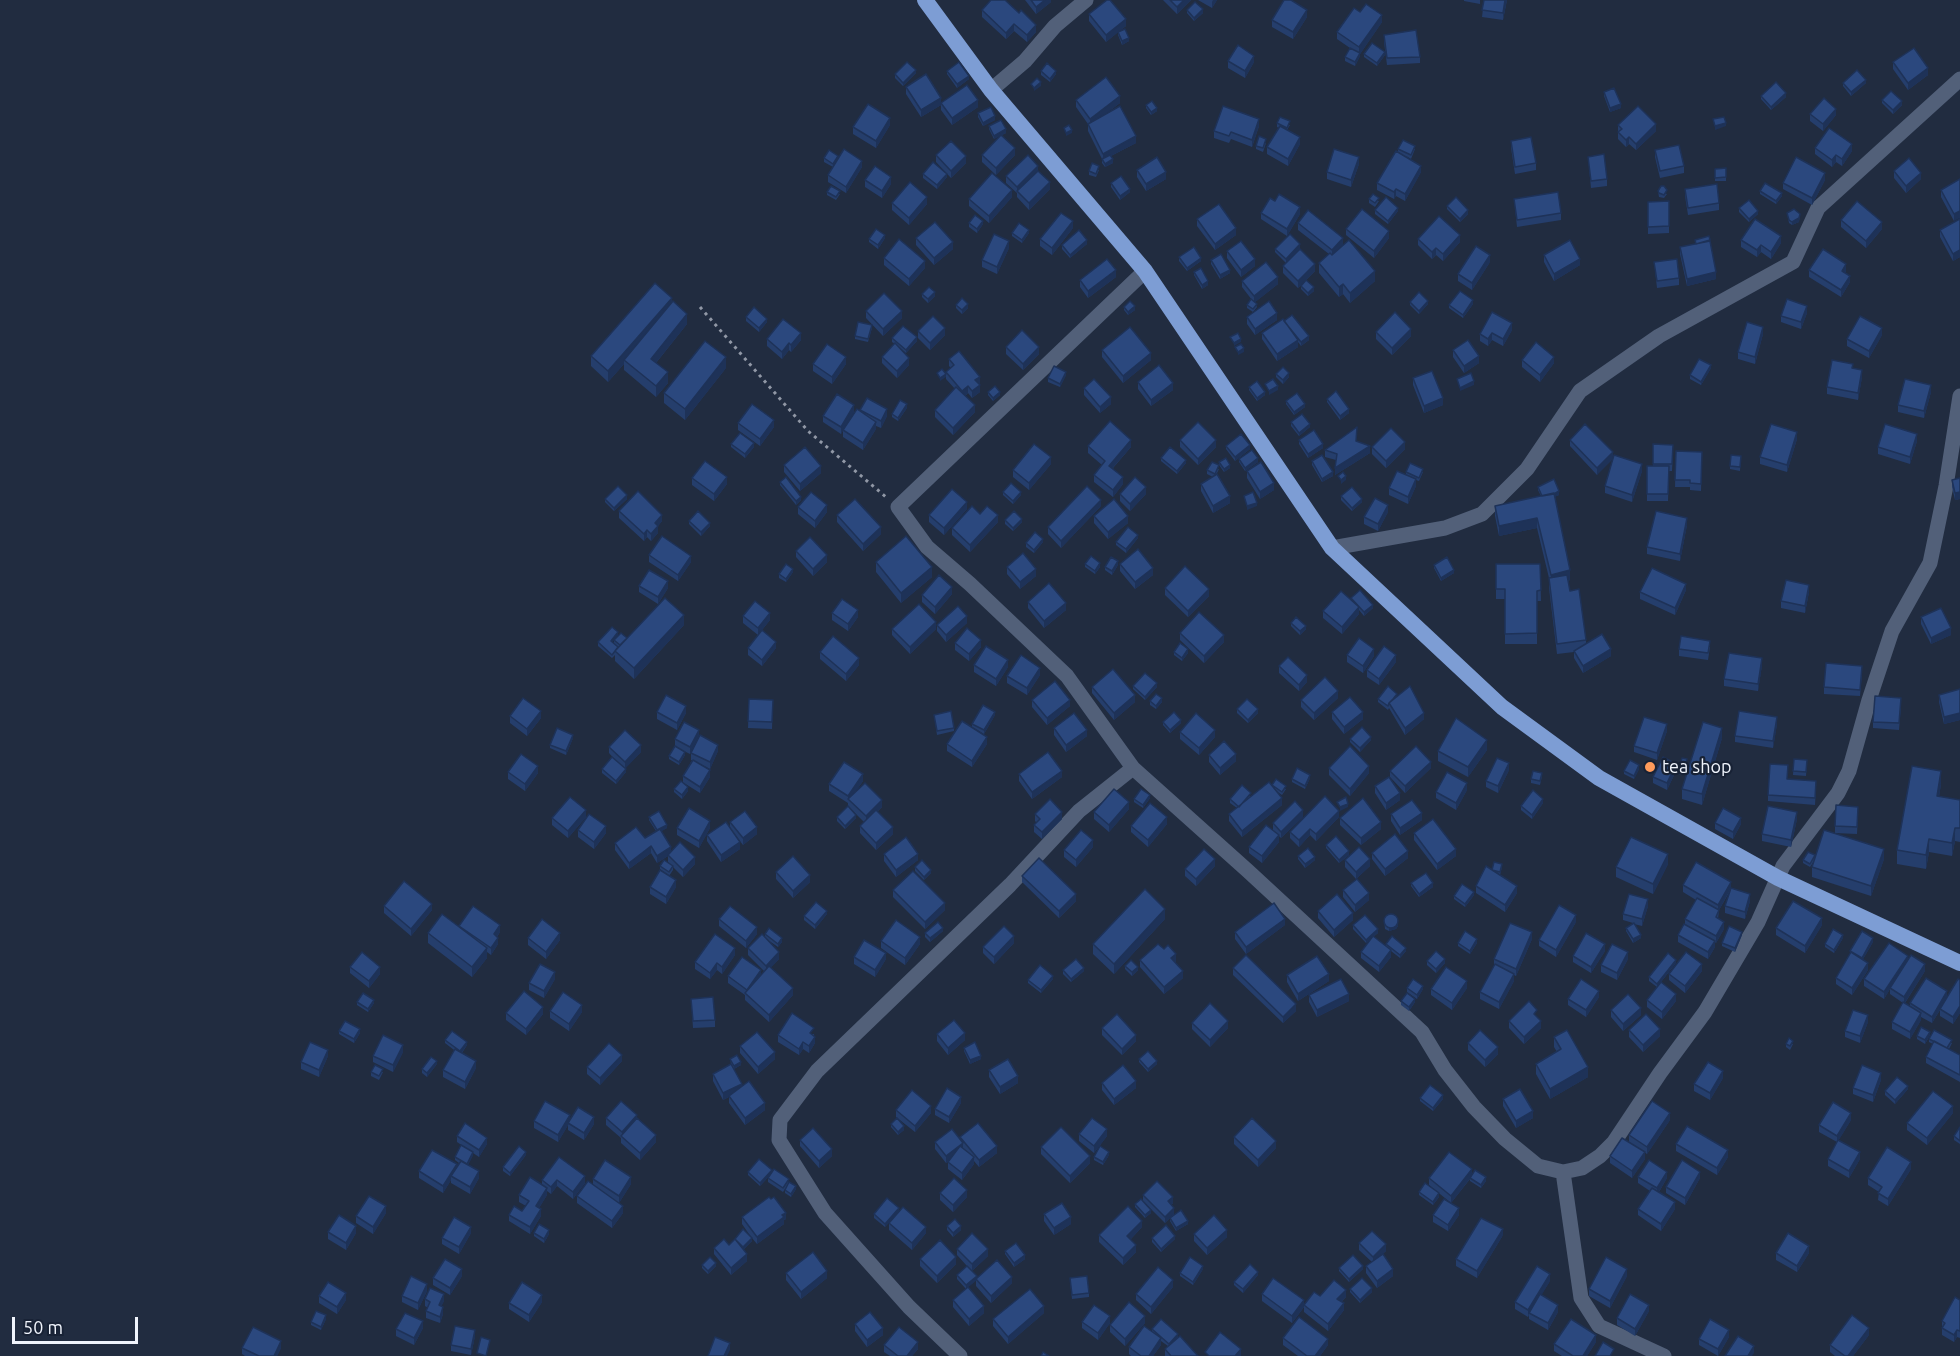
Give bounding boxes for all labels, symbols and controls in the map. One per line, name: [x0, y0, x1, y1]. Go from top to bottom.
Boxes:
place label: tea shop: [1662, 756, 1731, 778]
marker: tea shop: [1643, 760, 1657, 774]
scale bar: [15, 1305, 141, 1343]
text: 50 m: [23, 1317, 63, 1337]

